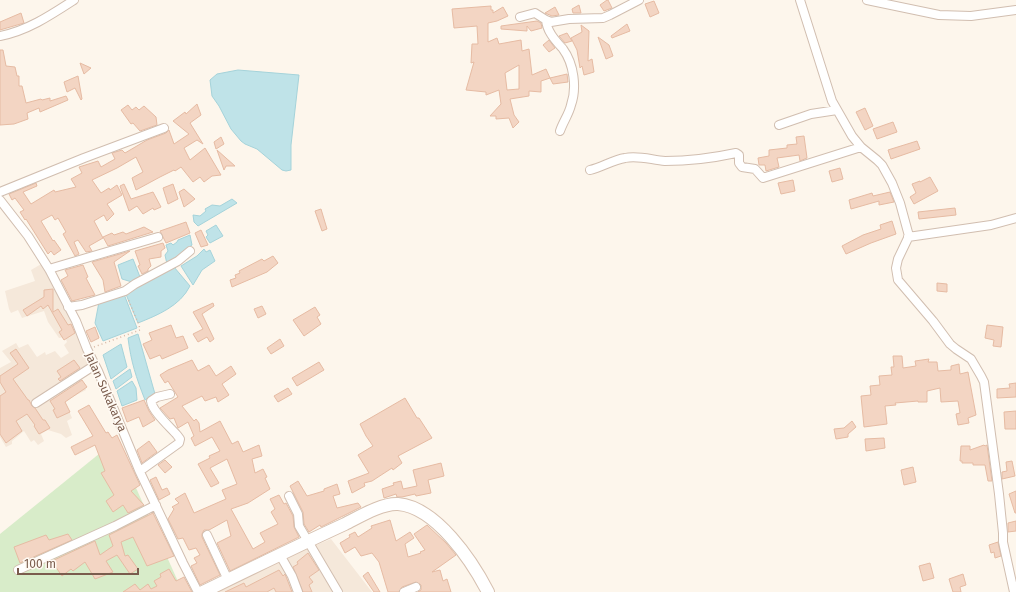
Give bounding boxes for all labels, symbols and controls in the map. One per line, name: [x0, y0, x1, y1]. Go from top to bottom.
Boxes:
street label: Jalan Sukakarya: [82, 350, 130, 434]
scale bar: [18, 550, 138, 576]
text: 100 m: [24, 557, 56, 571]

